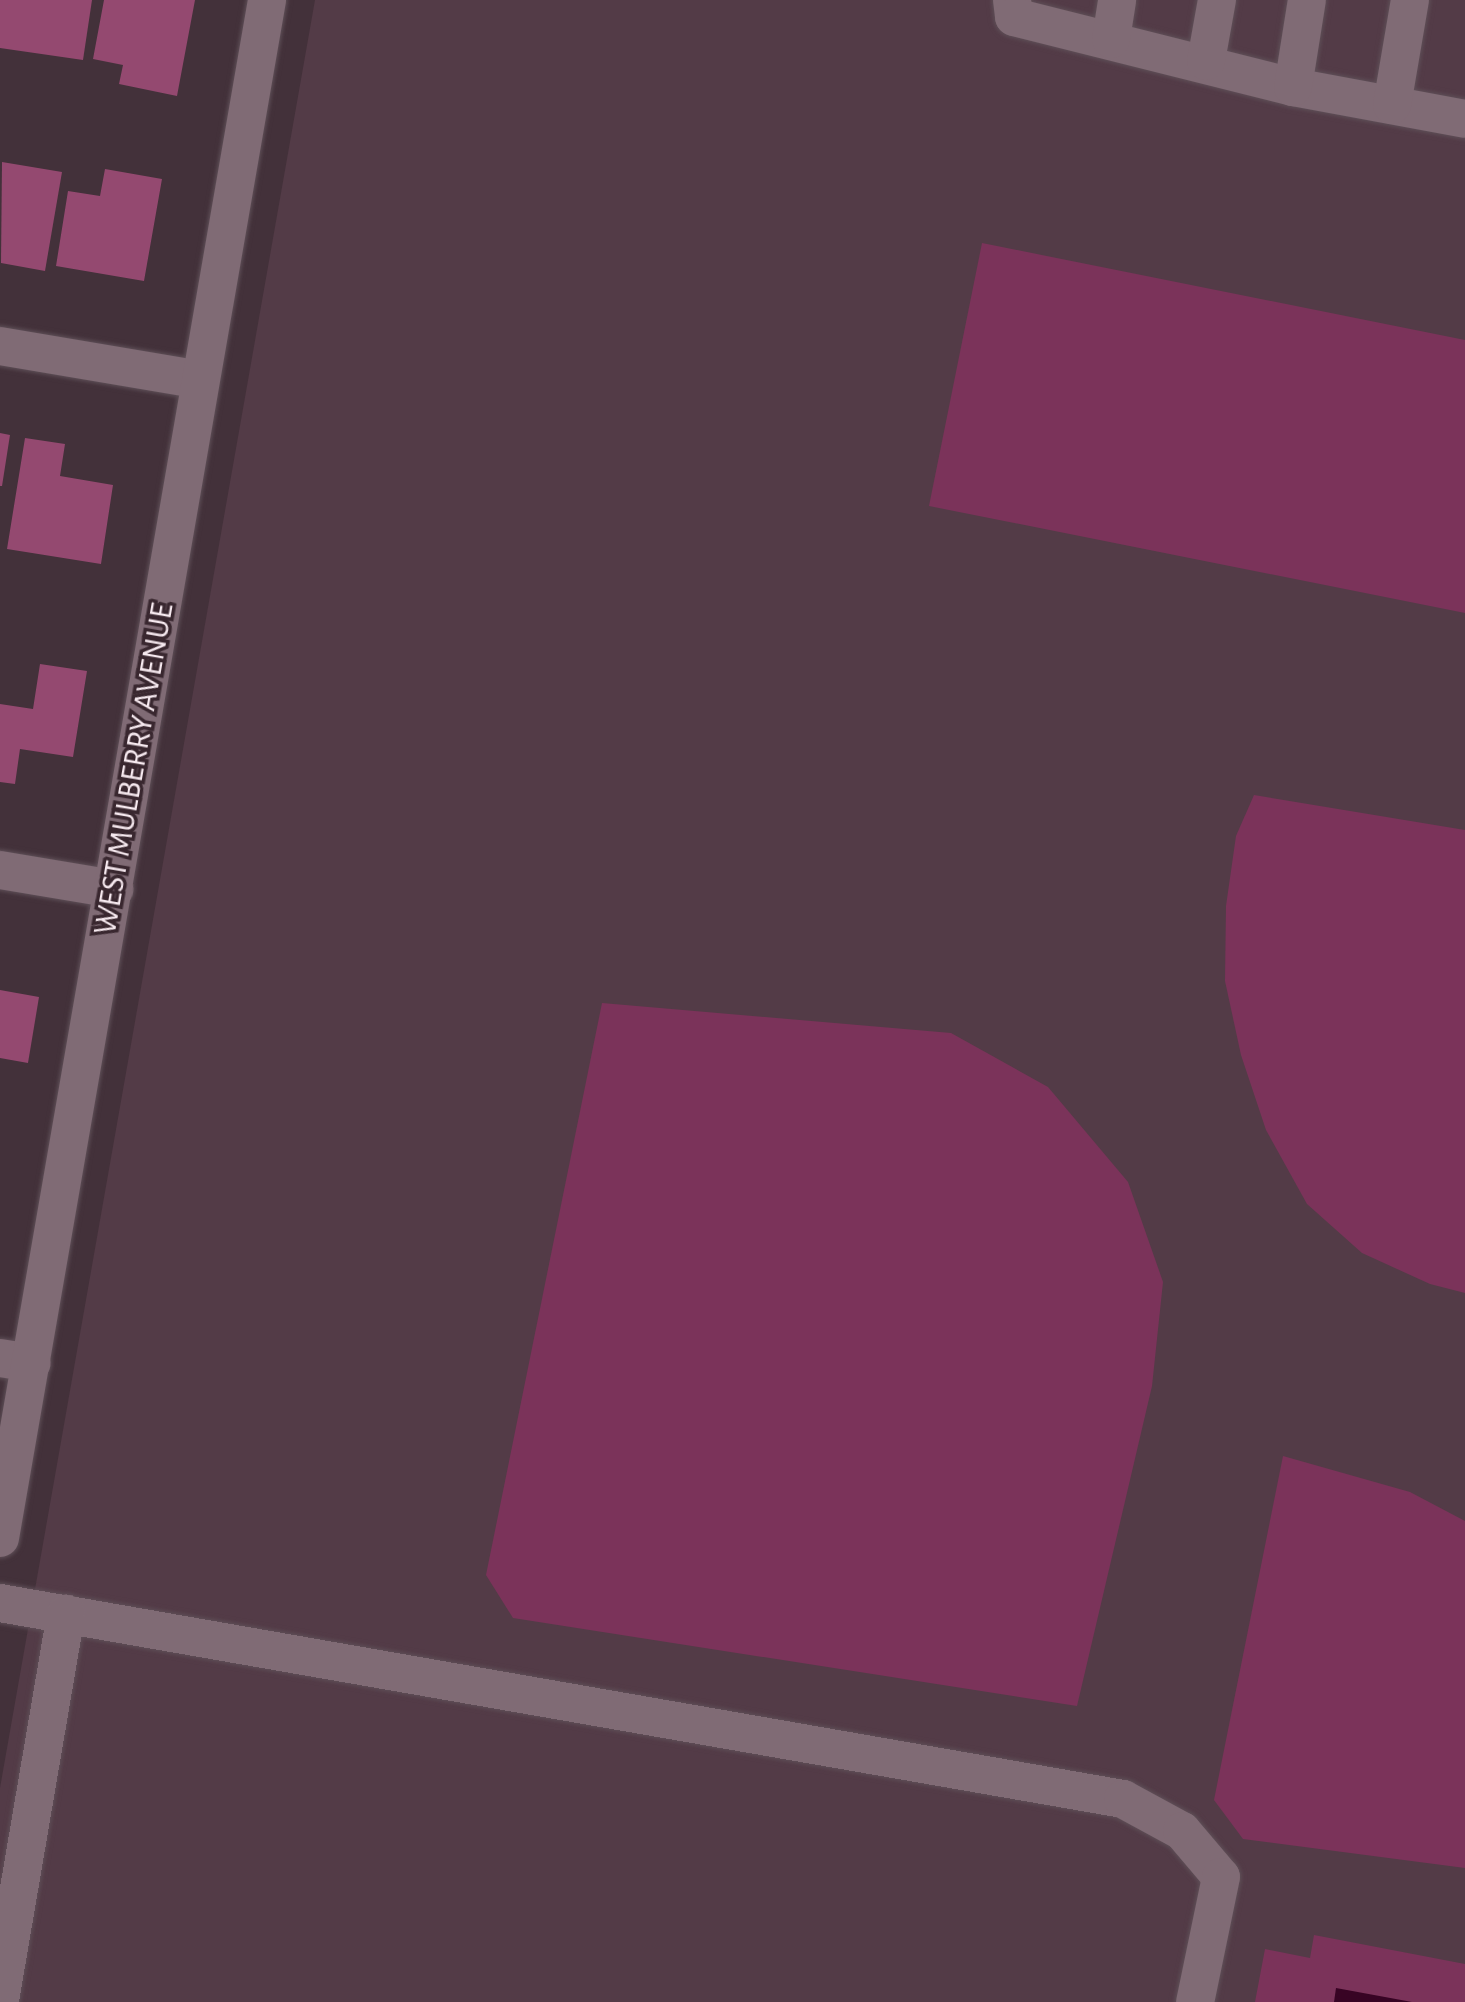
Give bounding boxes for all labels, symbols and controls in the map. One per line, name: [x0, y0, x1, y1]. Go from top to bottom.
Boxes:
street label: WEST MULBERRY AVENUE: [86, 600, 182, 938]

